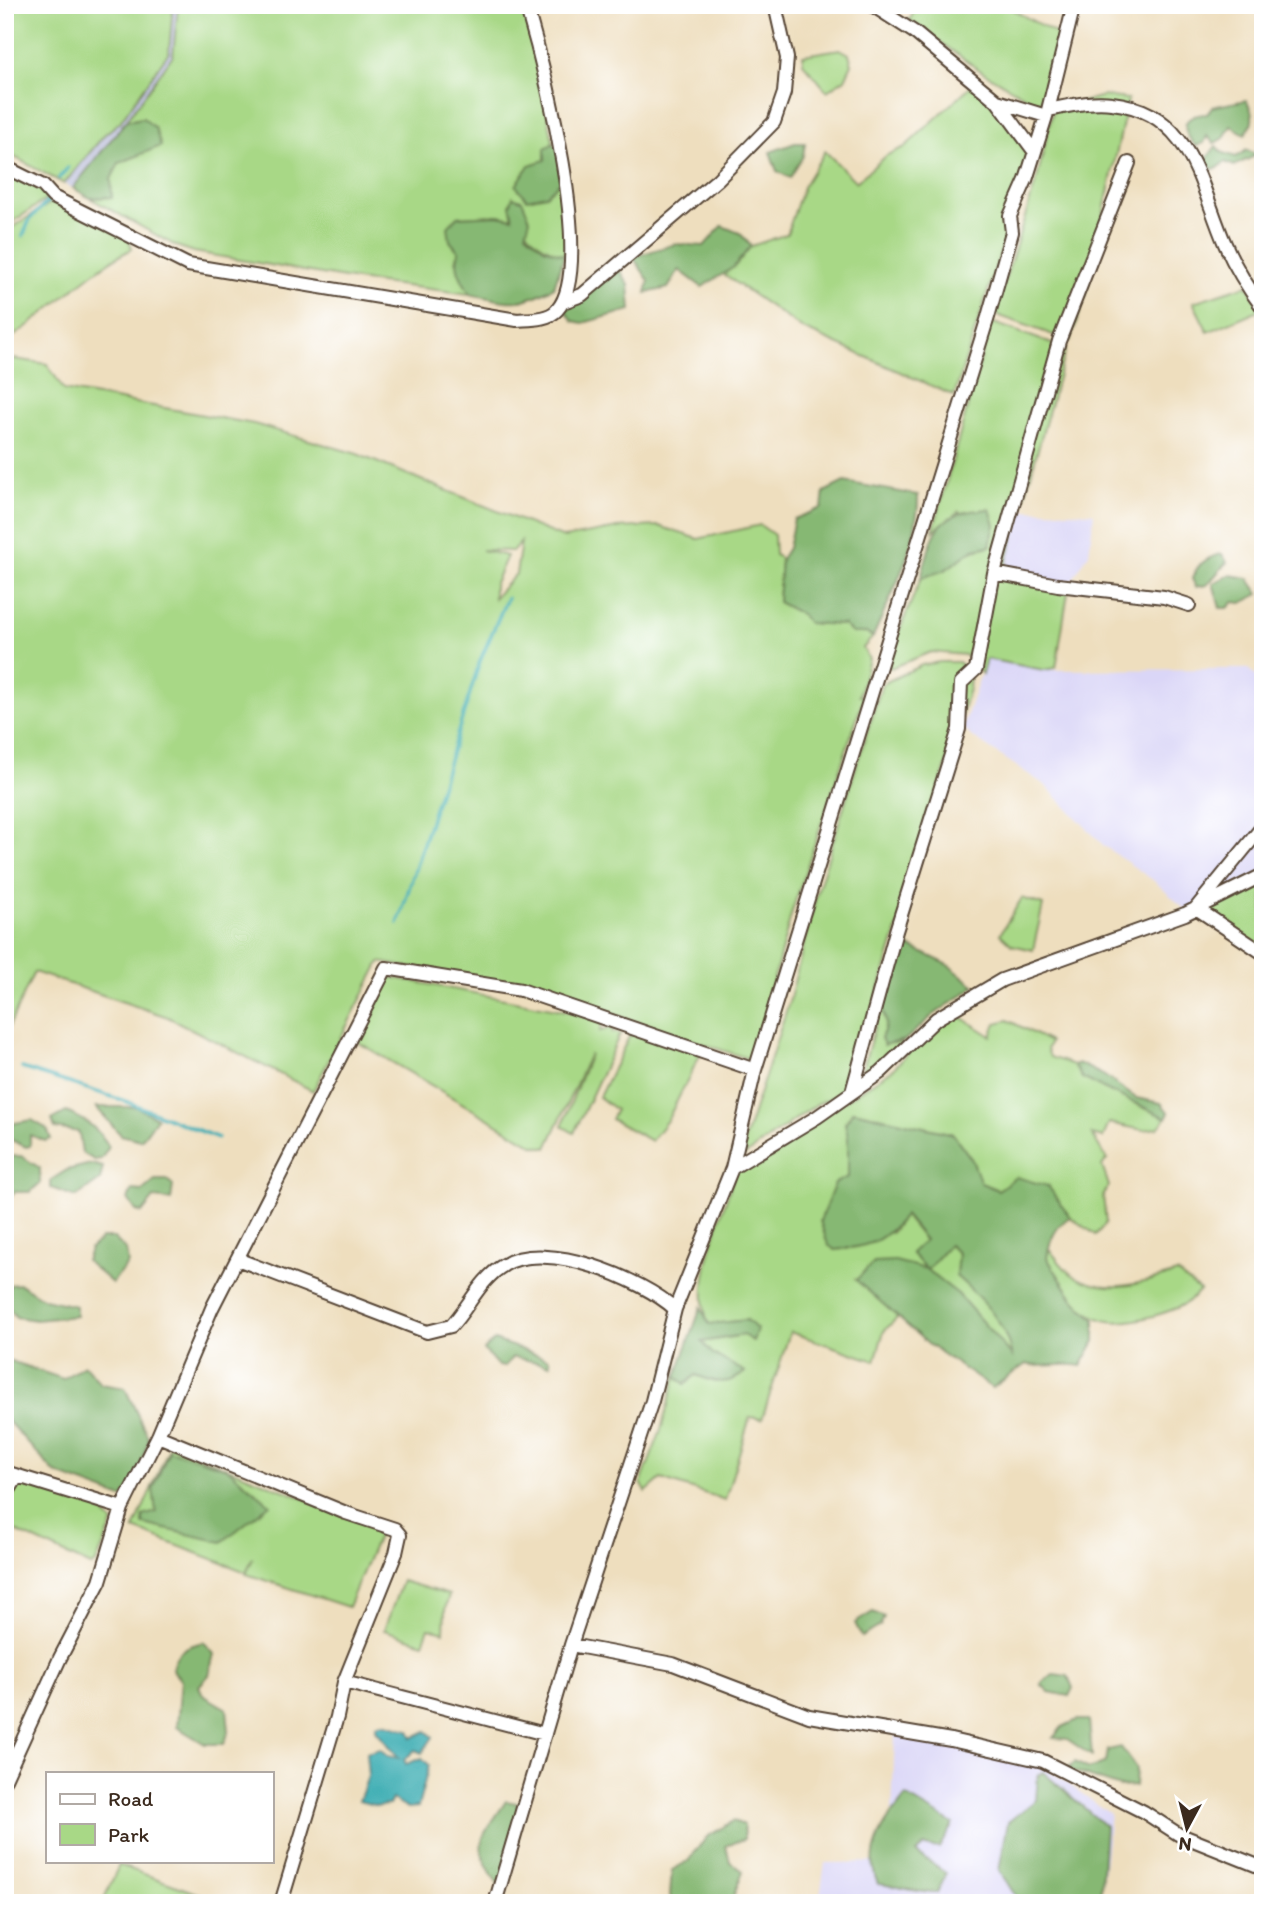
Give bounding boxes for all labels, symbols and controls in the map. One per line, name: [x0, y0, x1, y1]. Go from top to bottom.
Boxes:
legend: [46, 1772, 273, 1862]
text: Road: [108, 1786, 154, 1811]
north arrow: [1152, 1792, 1222, 1862]
text: Park: [108, 1822, 150, 1847]
text: N: [1177, 1832, 1193, 1857]

